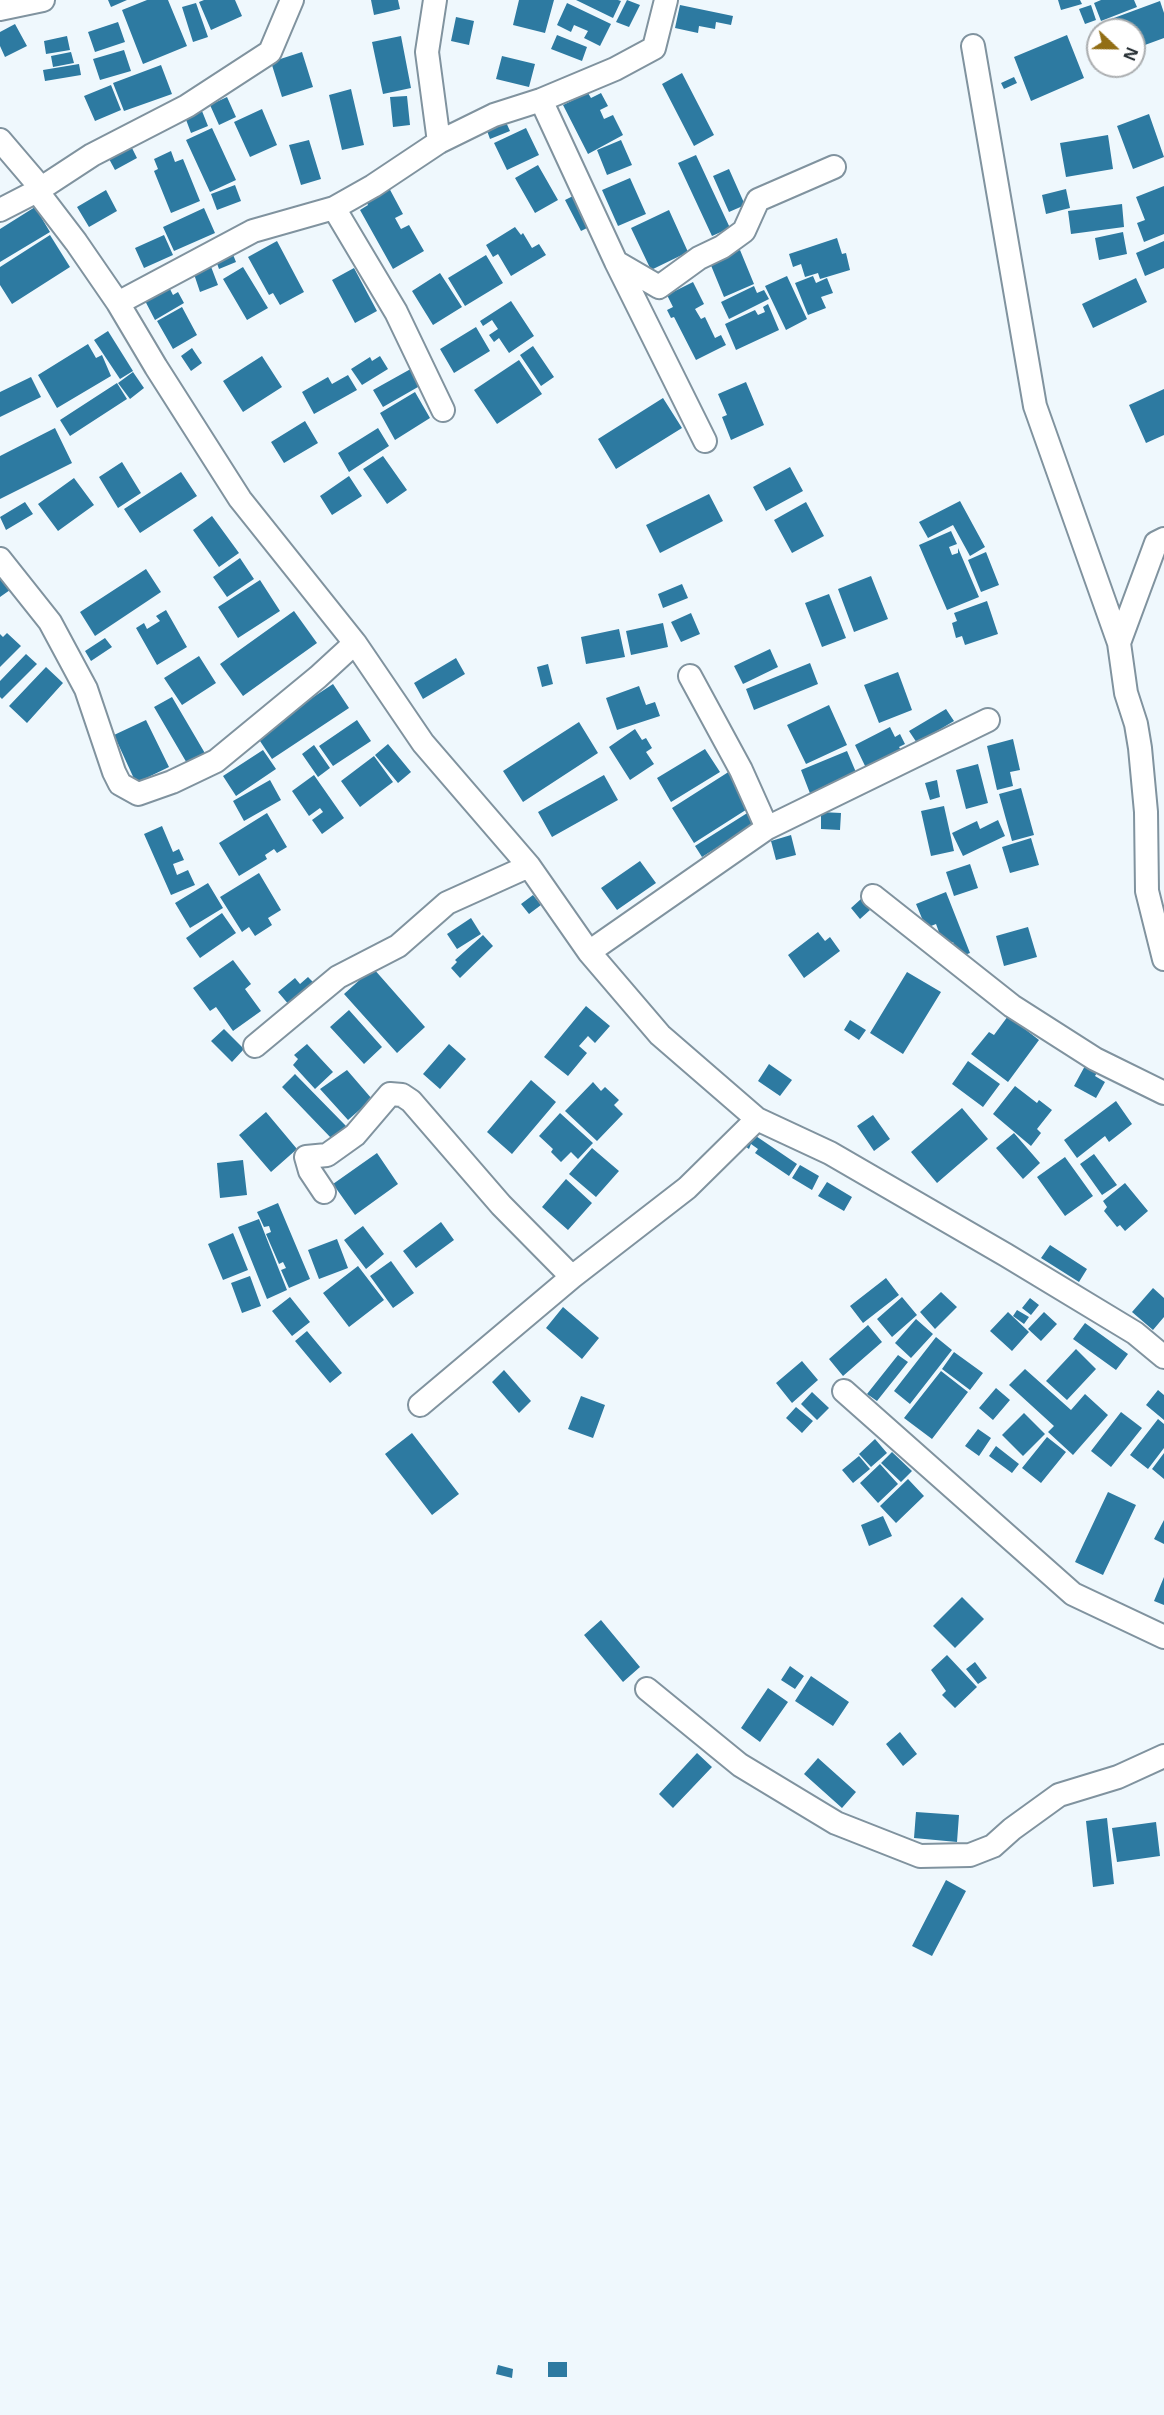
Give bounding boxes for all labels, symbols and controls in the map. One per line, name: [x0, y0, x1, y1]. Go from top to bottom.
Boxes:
north arrow: [1086, 18, 1146, 78]
text: N: [1118, 44, 1143, 64]

